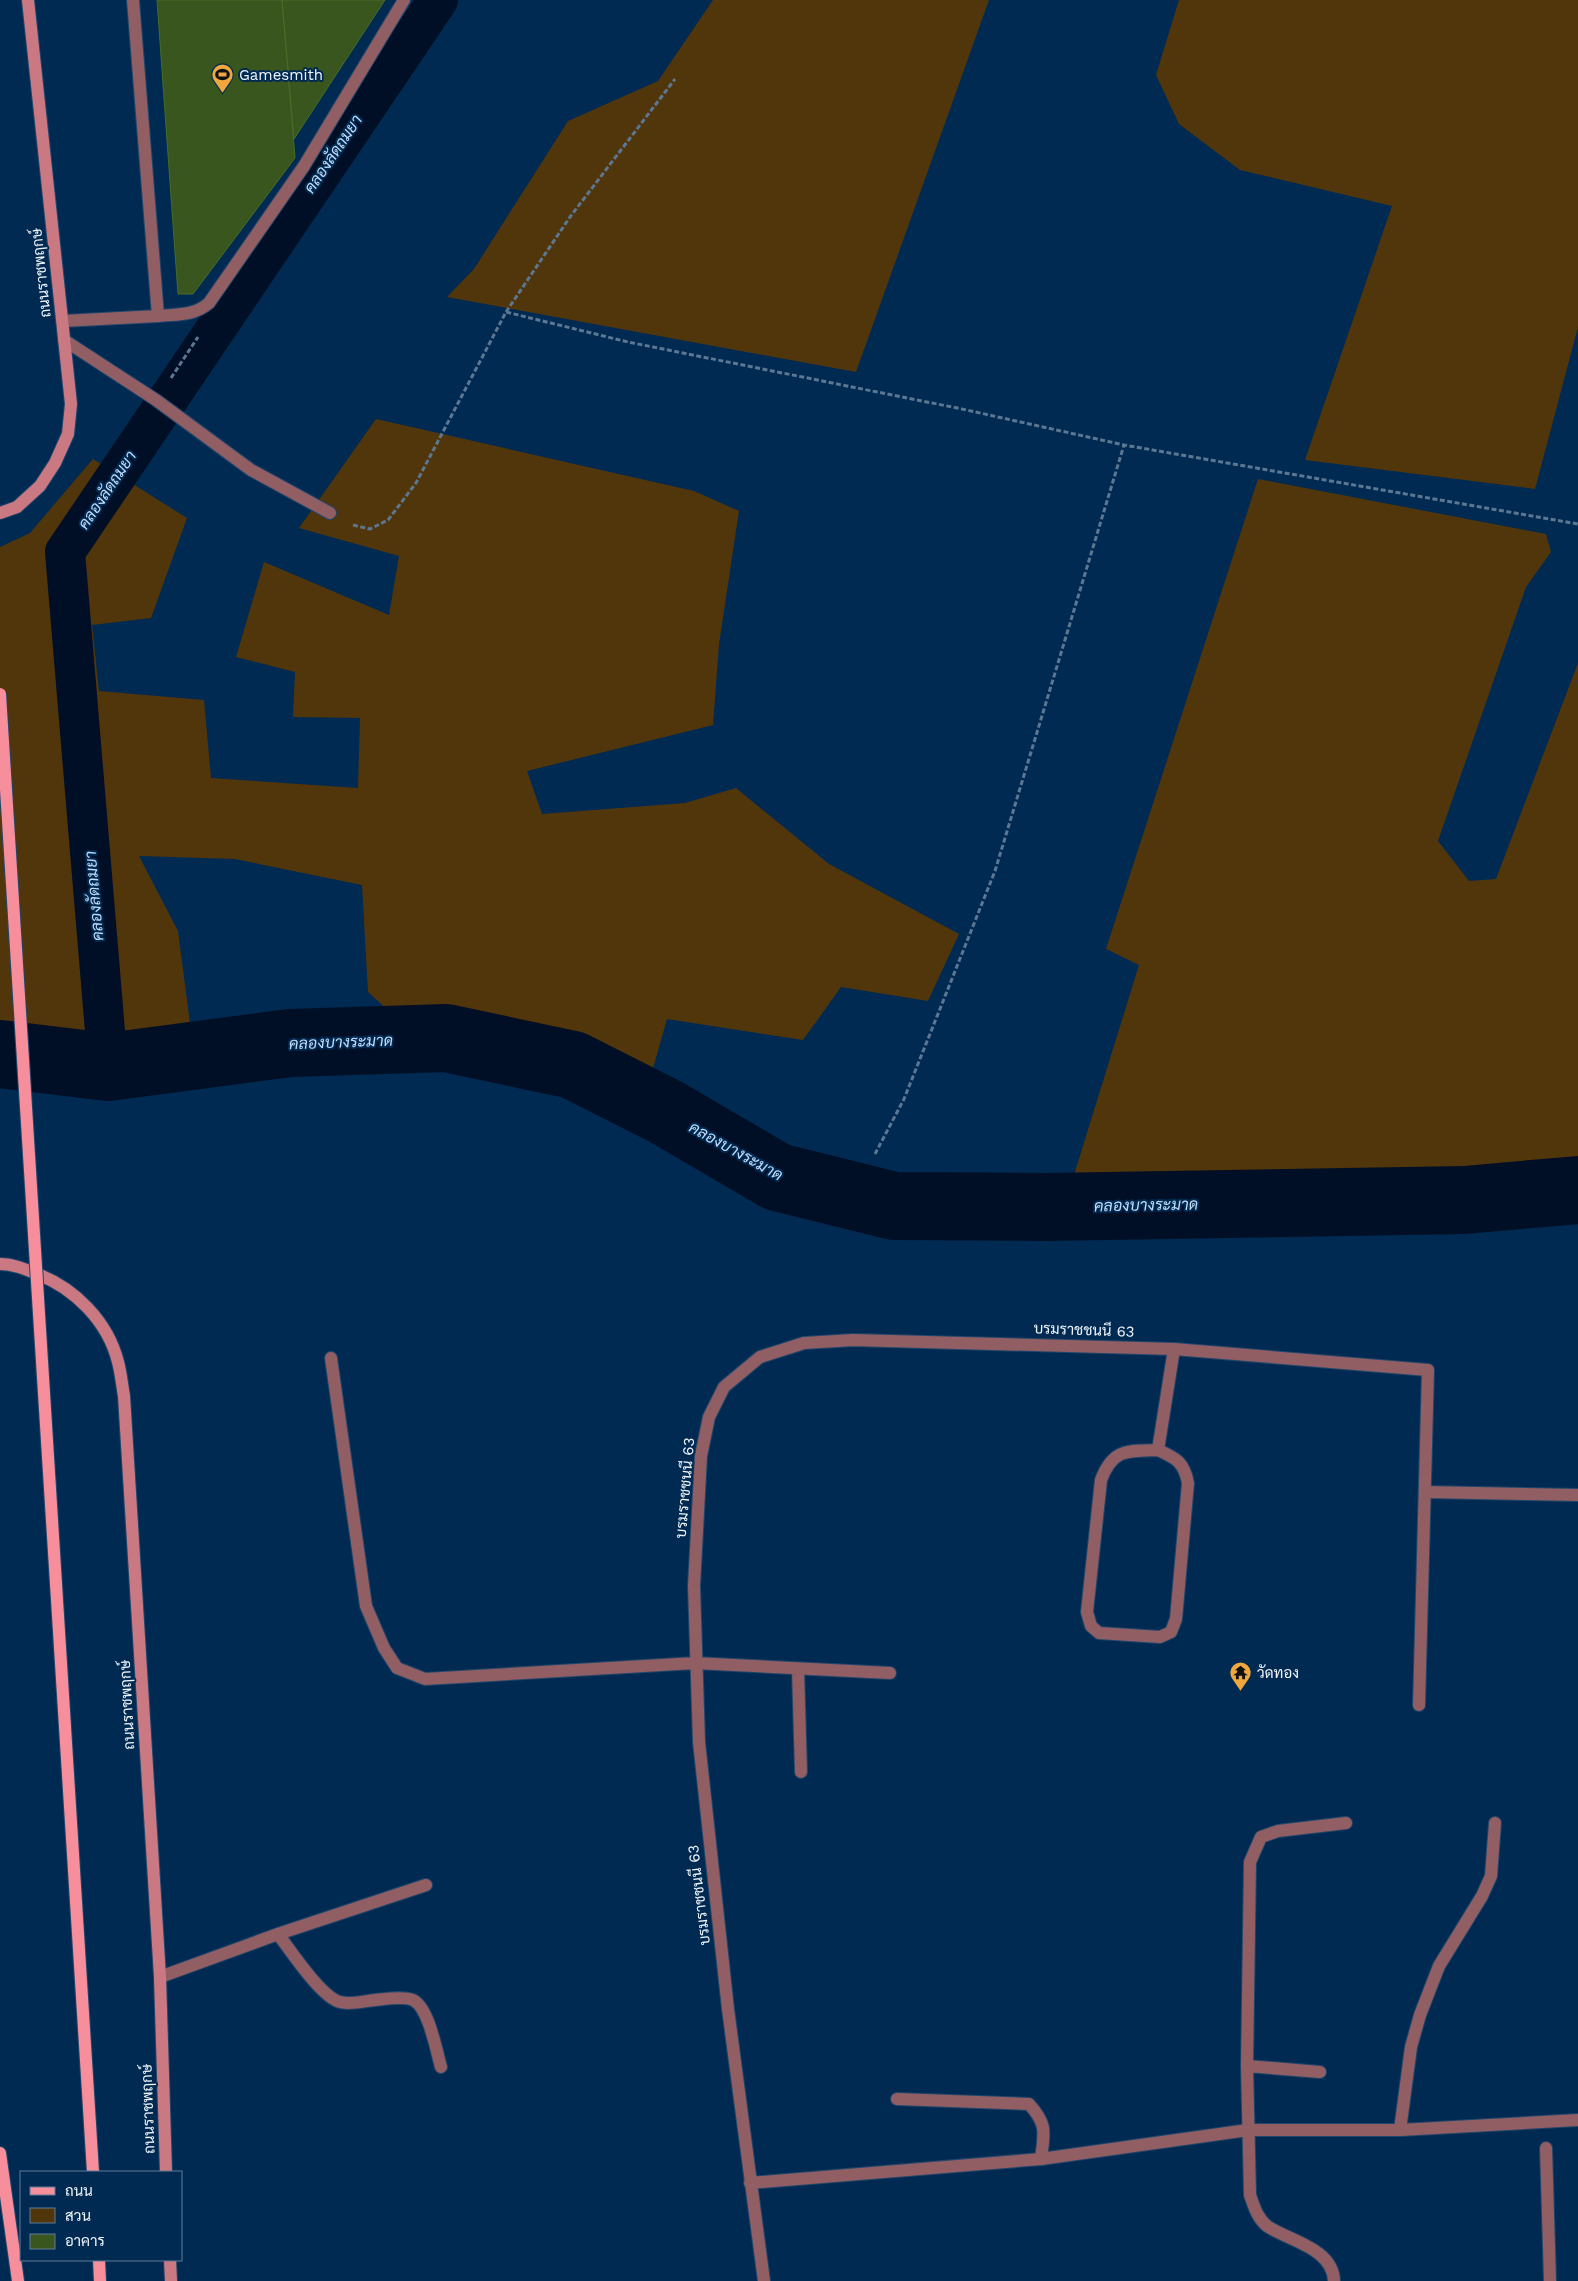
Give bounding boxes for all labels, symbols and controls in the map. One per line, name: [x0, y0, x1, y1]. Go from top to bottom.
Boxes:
sports icon: Gamesmith: [211, 63, 235, 94]
place label: Gamesmith: [239, 66, 323, 84]
water label: คลองลัดถมยา: [299, 110, 366, 197]
street label: ถนนราชพฤกษ์: [26, 227, 55, 319]
water label: คลองลัดถมยา: [73, 446, 140, 533]
water label: คลองลัดถมยา: [80, 850, 107, 942]
water label: คลองบางระมาด: [289, 1031, 393, 1053]
water label: คลองบางระมาด: [686, 1117, 786, 1185]
water label: คลองบางระมาด: [1094, 1195, 1198, 1215]
street label: บรมราชชนนี 63: [1033, 1318, 1135, 1341]
street label: บรมราชชนนี 63: [671, 1437, 698, 1539]
street label: ถนนราชพฤกษ์: [115, 1659, 138, 1750]
temple icon: วัดทอง: [1229, 1661, 1253, 1692]
place label: วัดทอง: [1257, 1664, 1299, 1682]
street label: บรมราชชนนี 63: [683, 1844, 714, 1946]
street label: ถนนราชพฤกษ์: [136, 2063, 159, 2154]
legend: [20, 2171, 182, 2261]
text: ถนน: [65, 2182, 93, 2200]
text: สวน: [65, 2207, 91, 2225]
text: อาคาร: [65, 2232, 105, 2250]

